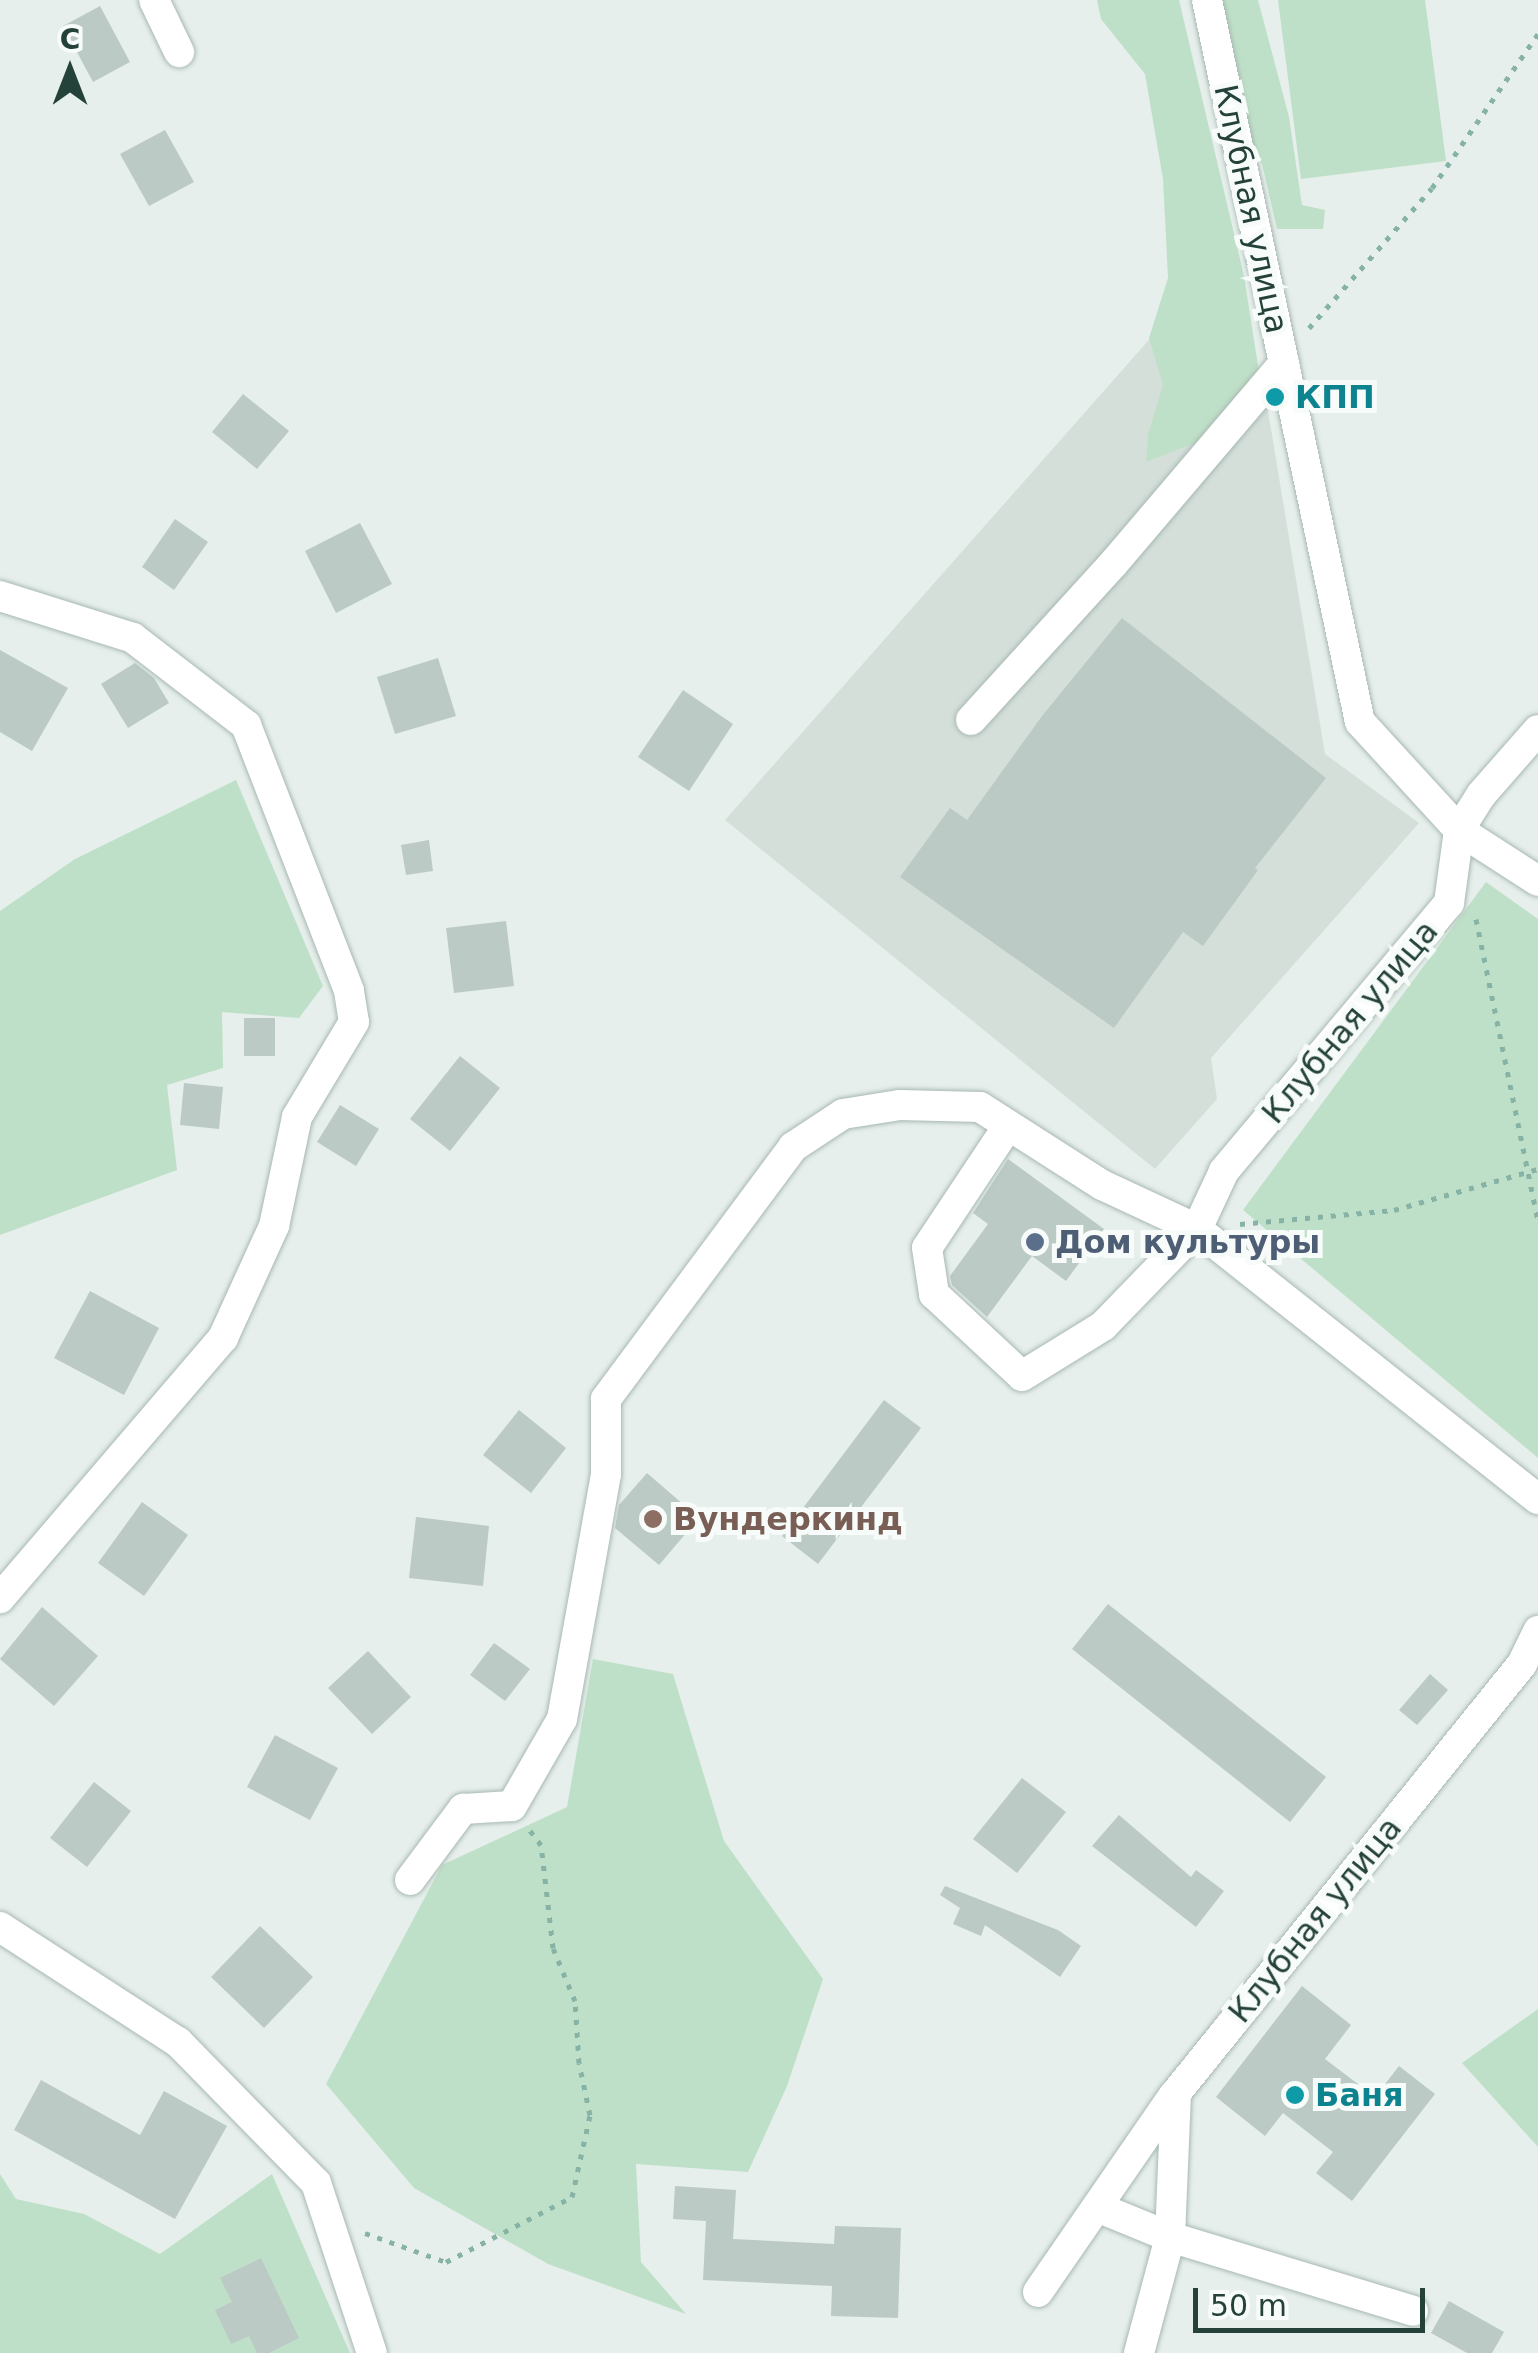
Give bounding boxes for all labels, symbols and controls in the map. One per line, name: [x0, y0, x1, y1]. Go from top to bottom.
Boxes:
north arrow: [20, 20, 120, 120]
text: С: [60, 23, 80, 56]
street label: Клубная улица: [1206, 81, 1296, 337]
place label: КПП: [1295, 378, 1375, 416]
marker: КПП: [1264, 386, 1286, 408]
street label: Клубная улица: [1254, 913, 1446, 1131]
place label: Дом культуры: [1055, 1223, 1320, 1261]
marker: Дом культуры: [1024, 1231, 1046, 1253]
place label: Вундеркинд: [673, 1500, 903, 1538]
marker: Вундеркинд: [642, 1508, 664, 1530]
street label: Клубная улица: [1220, 1809, 1410, 2031]
place label: Баня: [1315, 2076, 1404, 2114]
marker: Баня: [1284, 2084, 1306, 2106]
scale bar: [1198, 2268, 1430, 2330]
text: 50 m: [1210, 2288, 1287, 2323]

